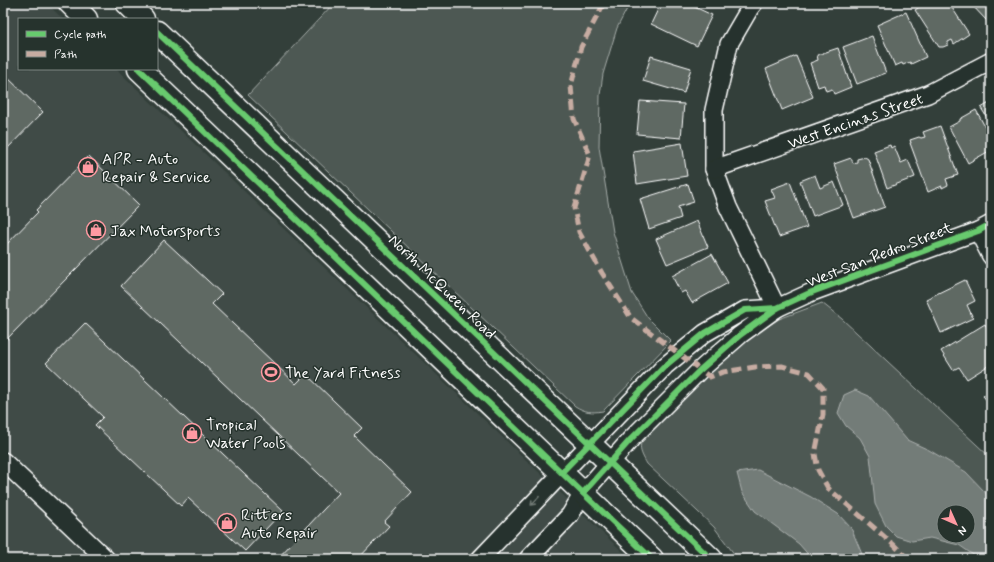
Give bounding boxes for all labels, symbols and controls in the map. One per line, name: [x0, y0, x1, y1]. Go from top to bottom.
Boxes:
legend: [18, 18, 158, 70]
text: Cycle path: [54, 27, 106, 43]
text: Path: [54, 47, 77, 63]
street label: West Encinas Street: [785, 88, 926, 154]
place label: APR - Auto Repair & Service: [102, 149, 211, 188]
shop icon: APR - Auto Repair & Service: [77, 156, 99, 178]
street label: West San Pedro Street: [803, 218, 956, 293]
shop icon: Jax Motorsports: [85, 219, 107, 241]
place label: Jax Motorsports: [110, 221, 220, 242]
street label: North McQueen Road: [384, 230, 500, 344]
sports icon: The Yard Fitness: [260, 361, 282, 383]
place label: The Yard Fitness: [285, 363, 401, 384]
place label: Tropical Water Pools: [206, 415, 285, 454]
shop icon: Tropical Water Pools: [181, 422, 203, 444]
one-way arrow: [530, 496, 540, 506]
north arrow: [936, 504, 976, 544]
place label: Ritters Auto Repair: [241, 505, 317, 544]
shop icon: Ritters Auto Repair: [216, 512, 238, 534]
text: N: [955, 523, 970, 538]

